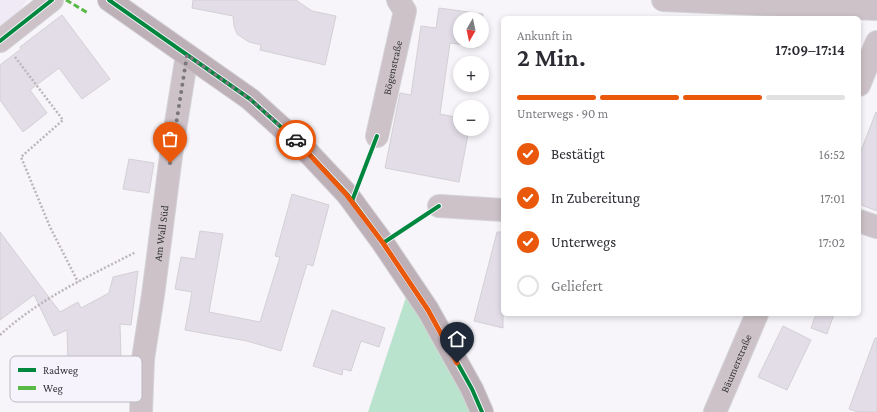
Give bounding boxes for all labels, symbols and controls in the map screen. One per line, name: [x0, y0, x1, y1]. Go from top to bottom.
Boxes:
north arrow: [453, 12, 489, 48]
map controls: [453, 12, 489, 136]
text: Ankunft in: [517, 28, 572, 43]
street label: Bögenstraße: [380, 39, 404, 96]
text: 17:09–17:14: [775, 42, 845, 58]
text: 2 Min.: [517, 43, 586, 72]
button: +: [453, 56, 489, 92]
button: −: [453, 100, 489, 136]
text: Unterwegs · 90 m: [517, 106, 608, 121]
courier: [276, 120, 316, 160]
pin: [153, 122, 187, 163]
icon: bag: [159, 128, 181, 150]
icon: car: [285, 129, 307, 151]
icon: check: [517, 143, 539, 165]
text: Bestätigt: [551, 146, 605, 162]
text: 16:52: [819, 147, 845, 162]
icon: check: [517, 187, 539, 209]
text: In Zubereitung: [551, 190, 640, 206]
text: 17:01: [820, 191, 845, 206]
street label: Am Wall Süd: [151, 204, 171, 262]
icon: check: [517, 231, 539, 253]
text: Unterwegs: [551, 234, 616, 250]
text: 17:02: [818, 235, 845, 250]
text: Geliefert: [551, 278, 603, 294]
pin: [440, 322, 474, 363]
icon: home: [446, 328, 468, 350]
street label: Bäumerstraße: [718, 332, 754, 394]
legend: [10, 356, 142, 402]
text: Radweg: [43, 364, 79, 377]
text: Weg: [43, 382, 63, 395]

